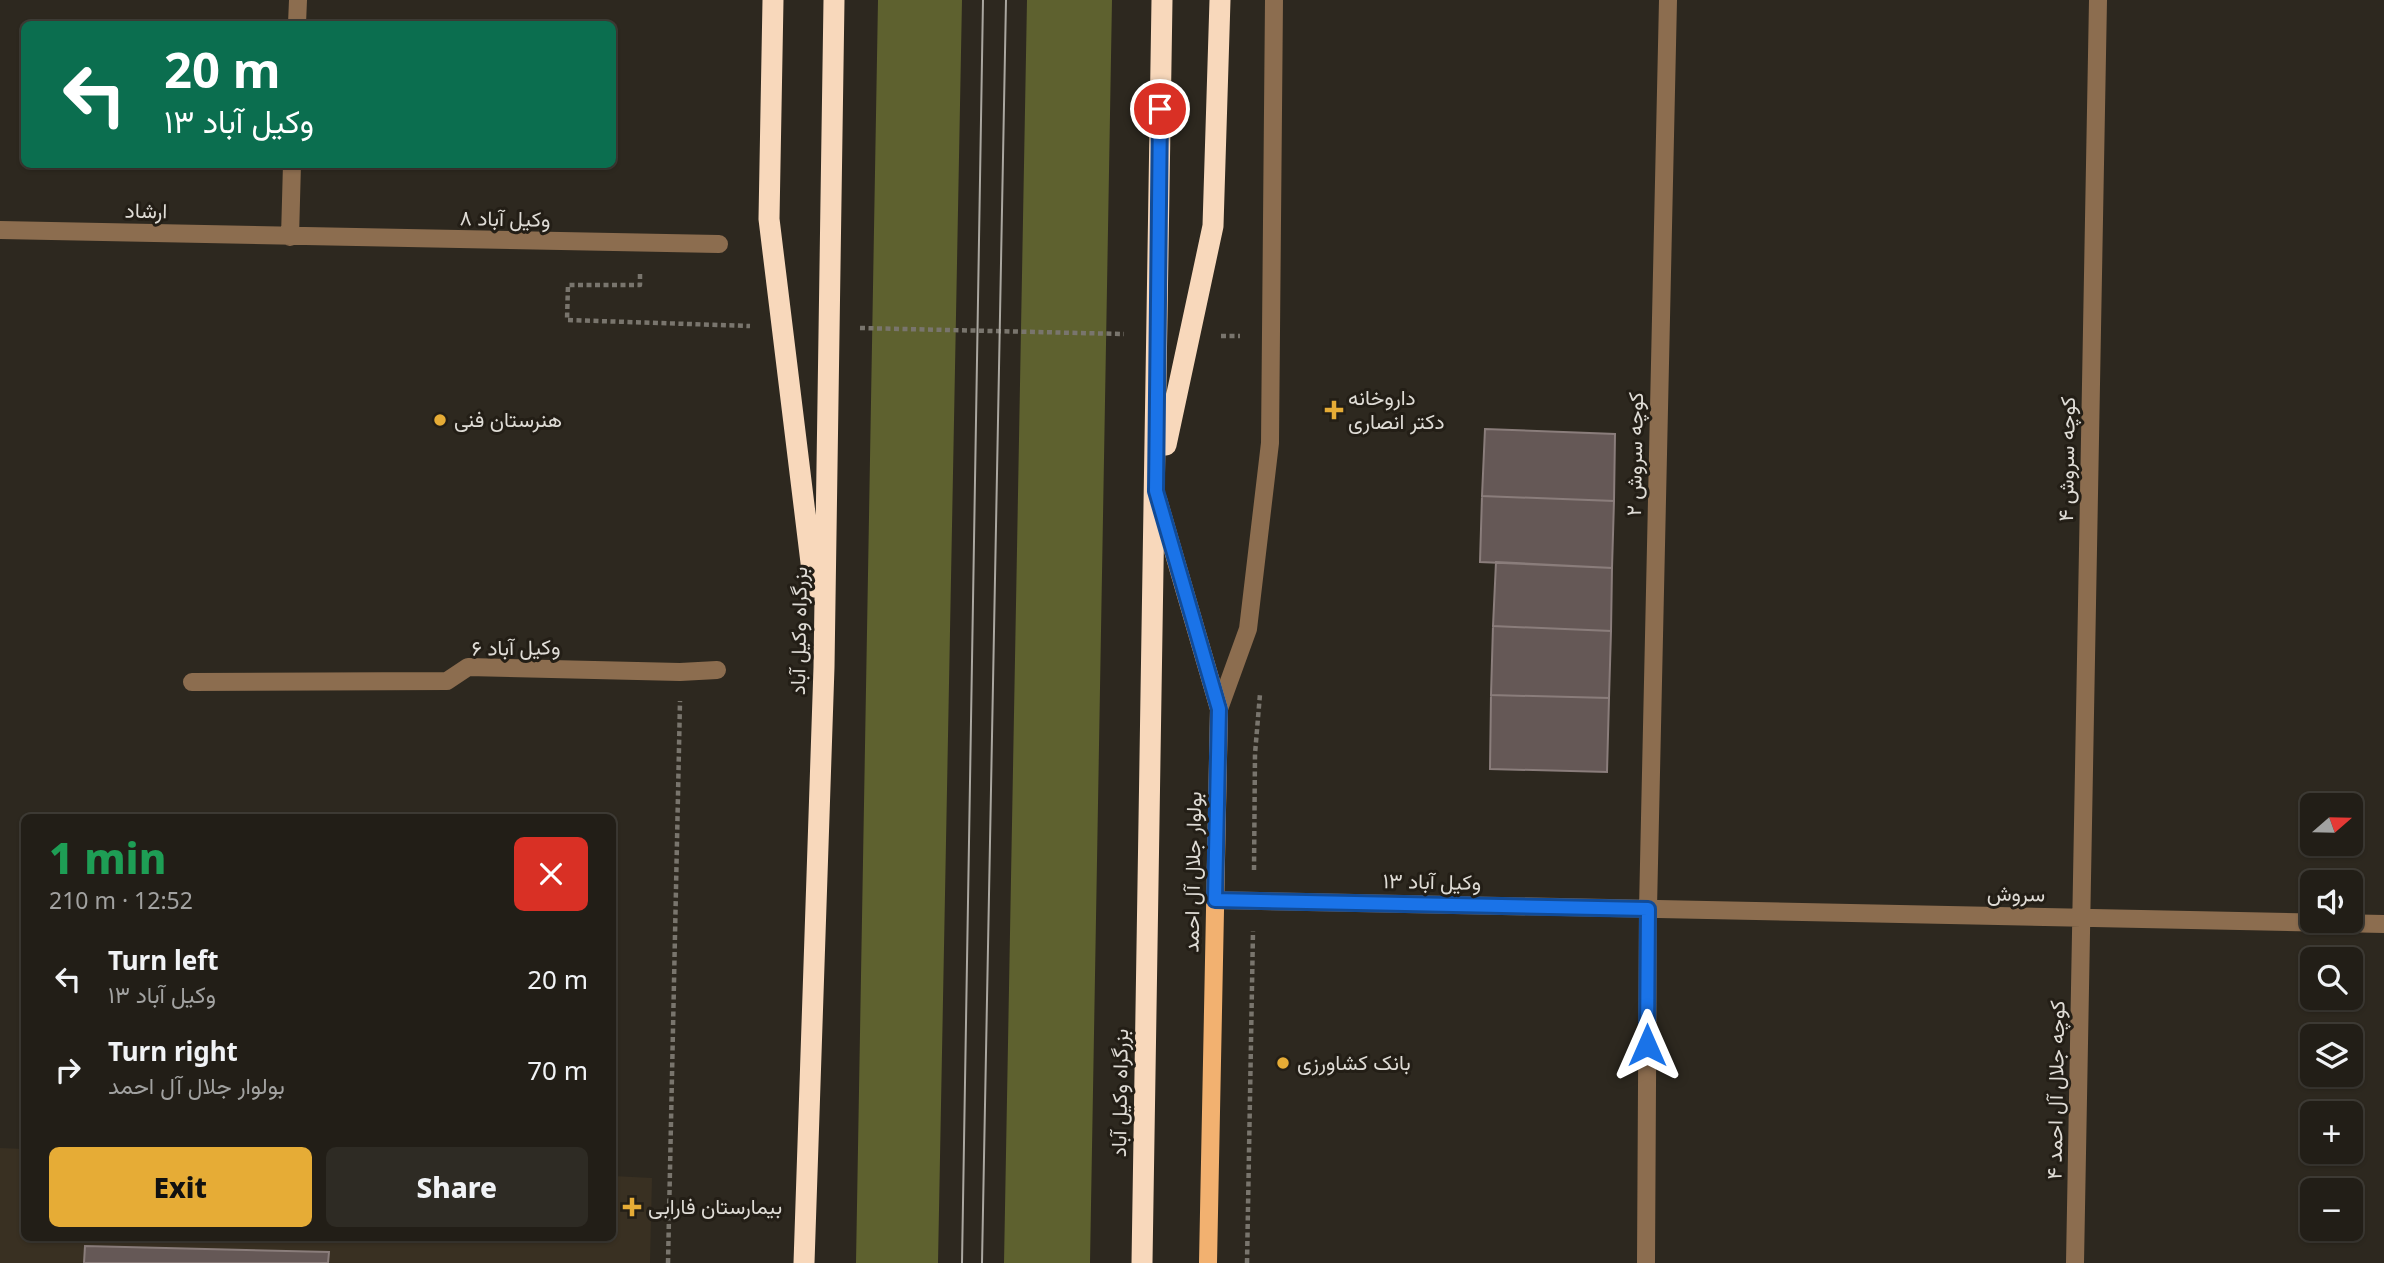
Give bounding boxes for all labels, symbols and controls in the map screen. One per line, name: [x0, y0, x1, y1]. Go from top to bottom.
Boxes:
text: 20 m: [164, 36, 281, 102]
icon: left: [49, 49, 140, 140]
pin: [1130, 79, 1190, 139]
icon: arrive: [1141, 90, 1179, 128]
text: ۱۳ وکیل آباد: [164, 99, 314, 142]
street label: ارشاد: [125, 196, 168, 224]
street label: ۸ وکیل آباد: [459, 203, 551, 233]
place label: داروخانه دکتر انصاری: [1348, 383, 1445, 435]
street label: کوچه سروش ۲: [1619, 392, 1650, 516]
street label: کوچه سروش ۴: [2051, 396, 2082, 522]
marker: داروخانه دکتر انصاری: [1326, 402, 1342, 418]
place label: هنرستان فنی: [454, 405, 562, 433]
marker: هنرستان فنی: [432, 412, 448, 428]
street label: بزرگراه وکیل آباد: [783, 567, 813, 695]
street label: ۶ وکیل آباد: [471, 632, 561, 662]
street label: بولوار جلال آل احمد: [1177, 791, 1207, 953]
north arrow: [2300, 793, 2362, 856]
map controls: [2300, 793, 2363, 1241]
text: 1 min: [49, 829, 166, 886]
button: close: [514, 837, 588, 911]
street label: ۱۳ وکیل آباد: [1383, 866, 1482, 896]
button: sound: [2300, 870, 2363, 933]
street label: سروش: [1987, 878, 2046, 908]
text: 210 m · 12:52: [49, 884, 193, 916]
text: Turn left: [108, 942, 219, 978]
button: search: [2300, 947, 2363, 1010]
icon: left: [49, 960, 87, 998]
text: 20 m: [527, 961, 588, 997]
text: ۱۳ وکیل آباد: [108, 978, 216, 1010]
street label: کوچه جلال آل احمد ۴: [2039, 1000, 2072, 1180]
position arrow: [1610, 1008, 1684, 1082]
button: layers: [2300, 1024, 2363, 1087]
street label: بزرگراه وکیل آباد: [1104, 1029, 1134, 1157]
text: Turn right: [108, 1033, 238, 1069]
place label: بانک کشاورزی: [1297, 1048, 1411, 1076]
icon: right: [49, 1051, 87, 1089]
text: 70 m: [527, 1052, 588, 1088]
marker: بانک کشاورزی: [1275, 1055, 1291, 1071]
text: بولوار جلال آل احمد: [108, 1069, 285, 1101]
button: +: [2300, 1101, 2363, 1164]
button: Exit: [49, 1147, 312, 1227]
button: Share: [326, 1147, 588, 1227]
button: −: [2300, 1178, 2363, 1241]
place label: بیمارستان فارابی: [648, 1192, 782, 1220]
marker: بیمارستان فارابی: [622, 1197, 642, 1217]

